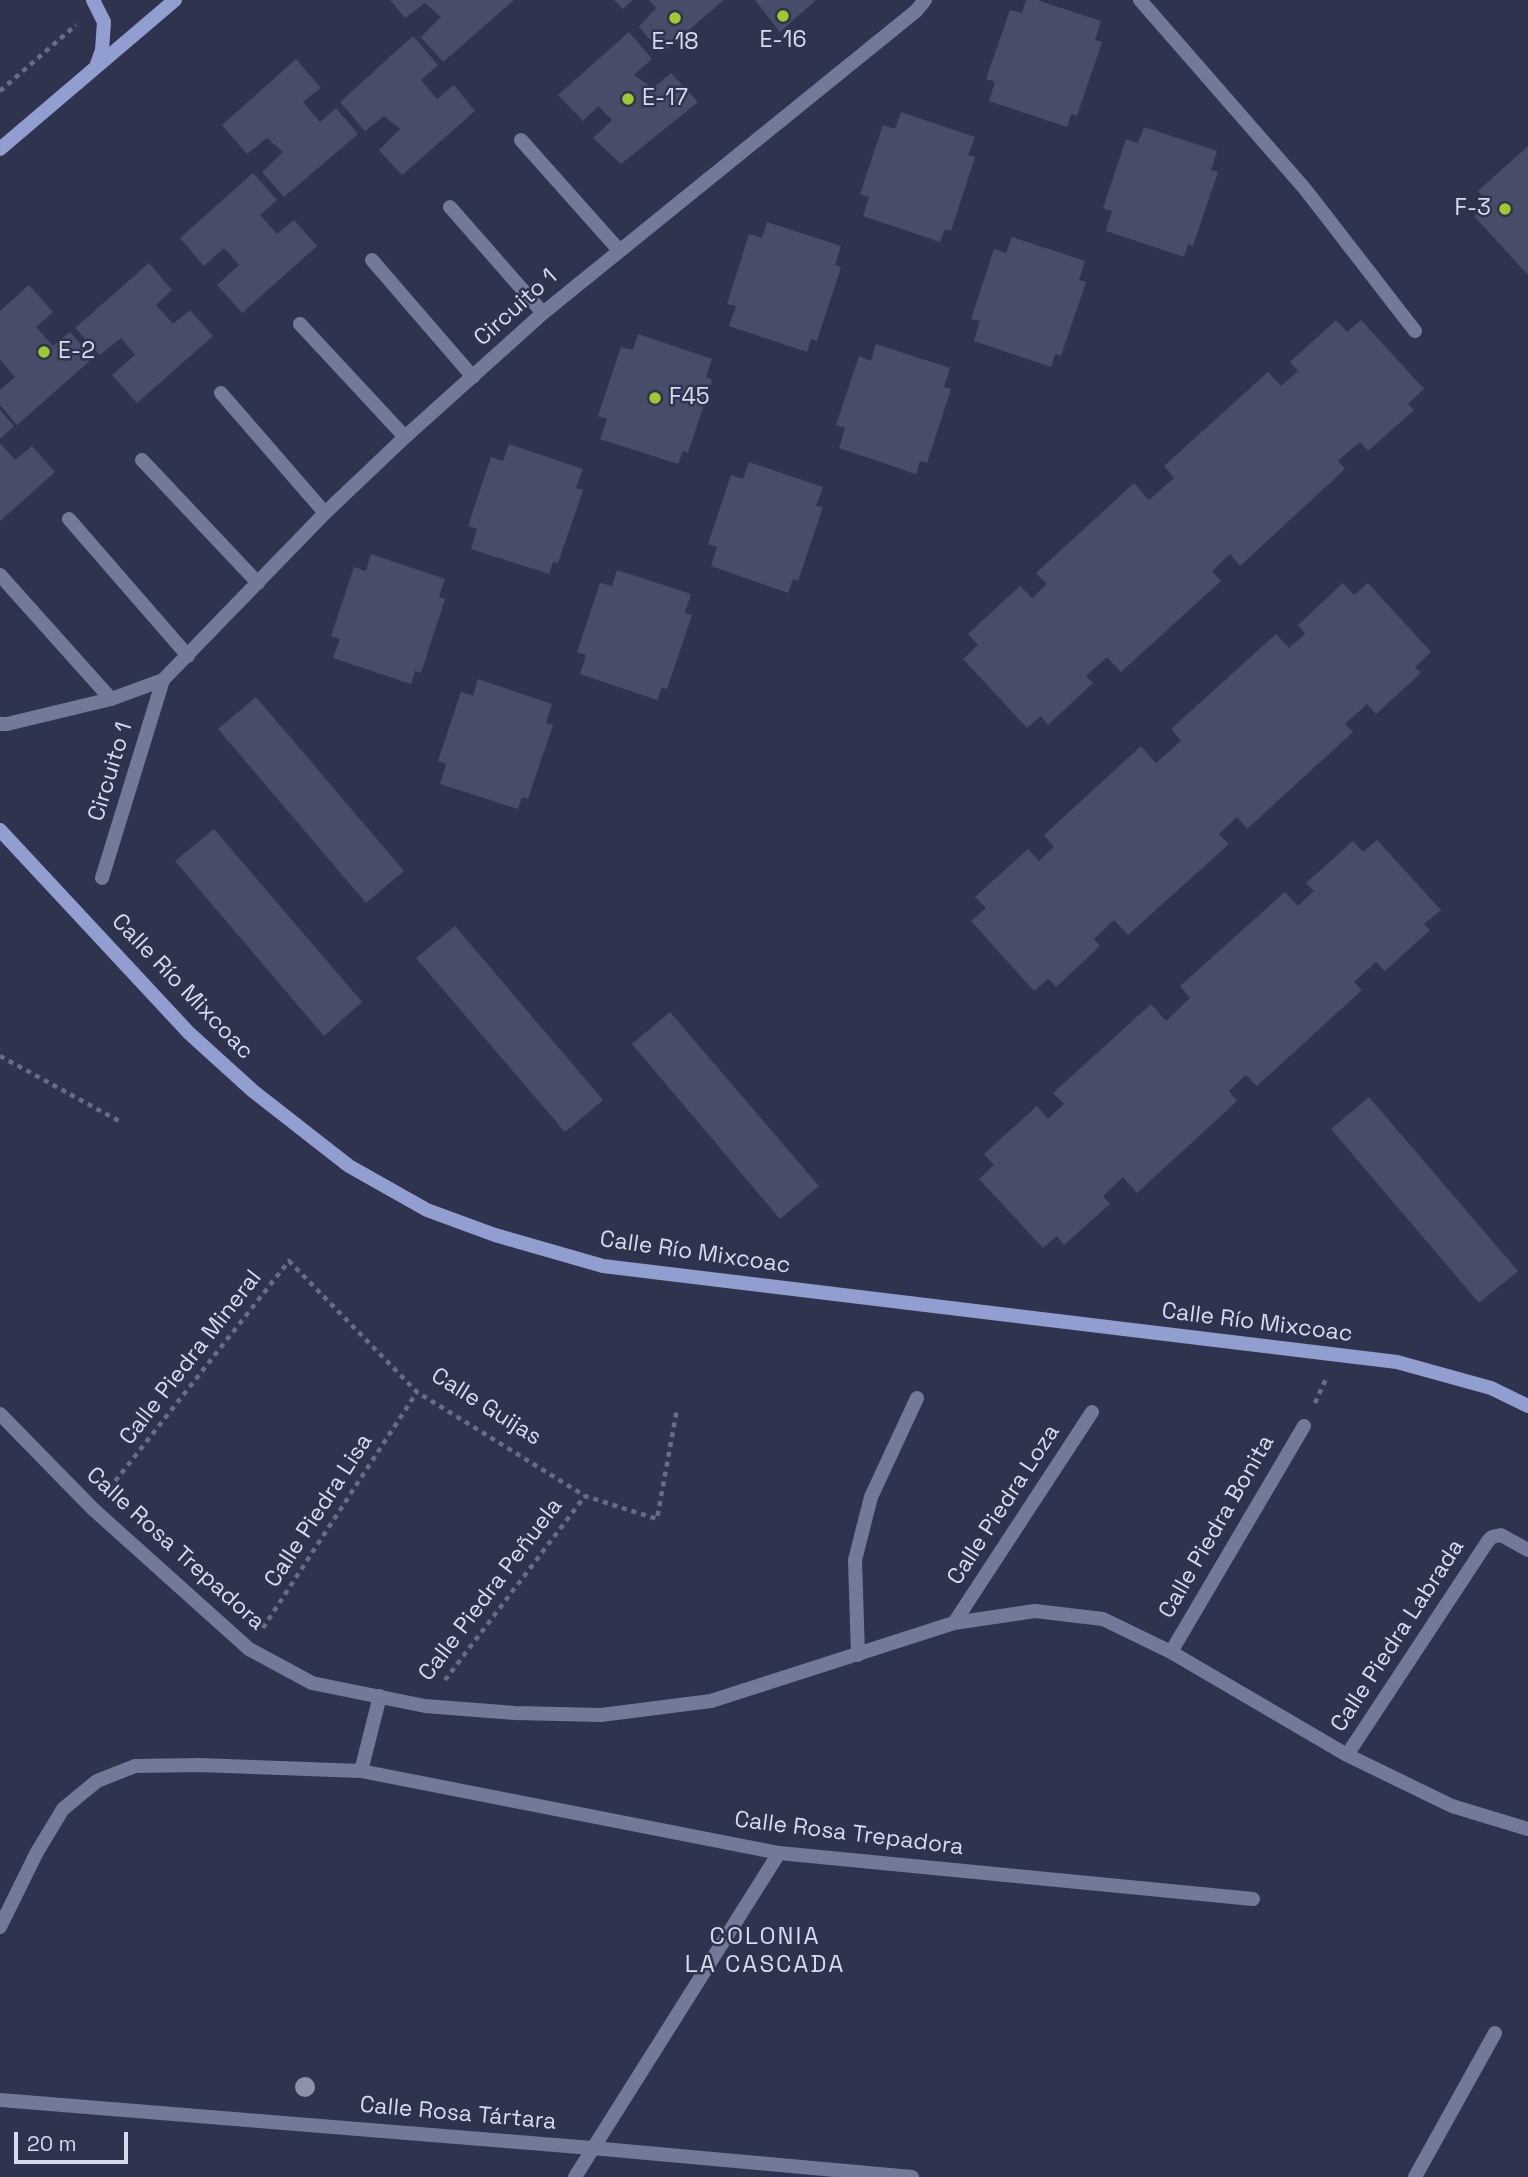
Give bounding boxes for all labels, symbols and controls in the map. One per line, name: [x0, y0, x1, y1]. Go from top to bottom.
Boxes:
marker: E-16: [775, 8, 791, 24]
marker: E-18: [667, 10, 683, 26]
place label: E-16: [760, 27, 806, 55]
place label: E-18: [651, 29, 699, 57]
place label: E-17: [642, 85, 688, 113]
marker: E-17: [620, 91, 636, 107]
place label: F-3: [1454, 195, 1491, 223]
marker: F-3: [1497, 201, 1513, 217]
street label: Circuito 1: [469, 264, 563, 352]
place label: E-2: [58, 338, 95, 366]
marker: E-2: [36, 344, 52, 360]
place label: F45: [669, 384, 710, 412]
marker: F45: [647, 390, 663, 406]
street label: Circuito 1: [83, 719, 139, 825]
street label: Calle Río Mixcoac: [105, 908, 259, 1066]
street label: Calle Río Mixcoac: [598, 1226, 792, 1280]
street label: Calle Piedra Mineral: [114, 1265, 268, 1451]
street label: Calle Río Mixcoac: [1160, 1298, 1354, 1348]
street label: Calle Guijas: [426, 1362, 546, 1452]
street label: Calle Piedra Loza: [942, 1420, 1066, 1590]
street label: Calle Piedra Lisa: [259, 1429, 379, 1593]
street label: Calle Piedra Bonita: [1153, 1430, 1281, 1624]
street label: Calle Rosa Trepadora: [80, 1462, 270, 1636]
street label: Calle Piedra Peñuela: [413, 1493, 569, 1687]
street label: Calle Piedra Labrada: [1325, 1535, 1471, 1737]
street label: Calle Rosa Trepadora: [733, 1806, 965, 1862]
district label: COLONIA LA CASCADA: [686, 1923, 844, 1979]
street label: Calle Rosa Tártara: [359, 2092, 557, 2136]
scale bar: [18, 2118, 131, 2162]
text: 20 m: [27, 2130, 77, 2157]

